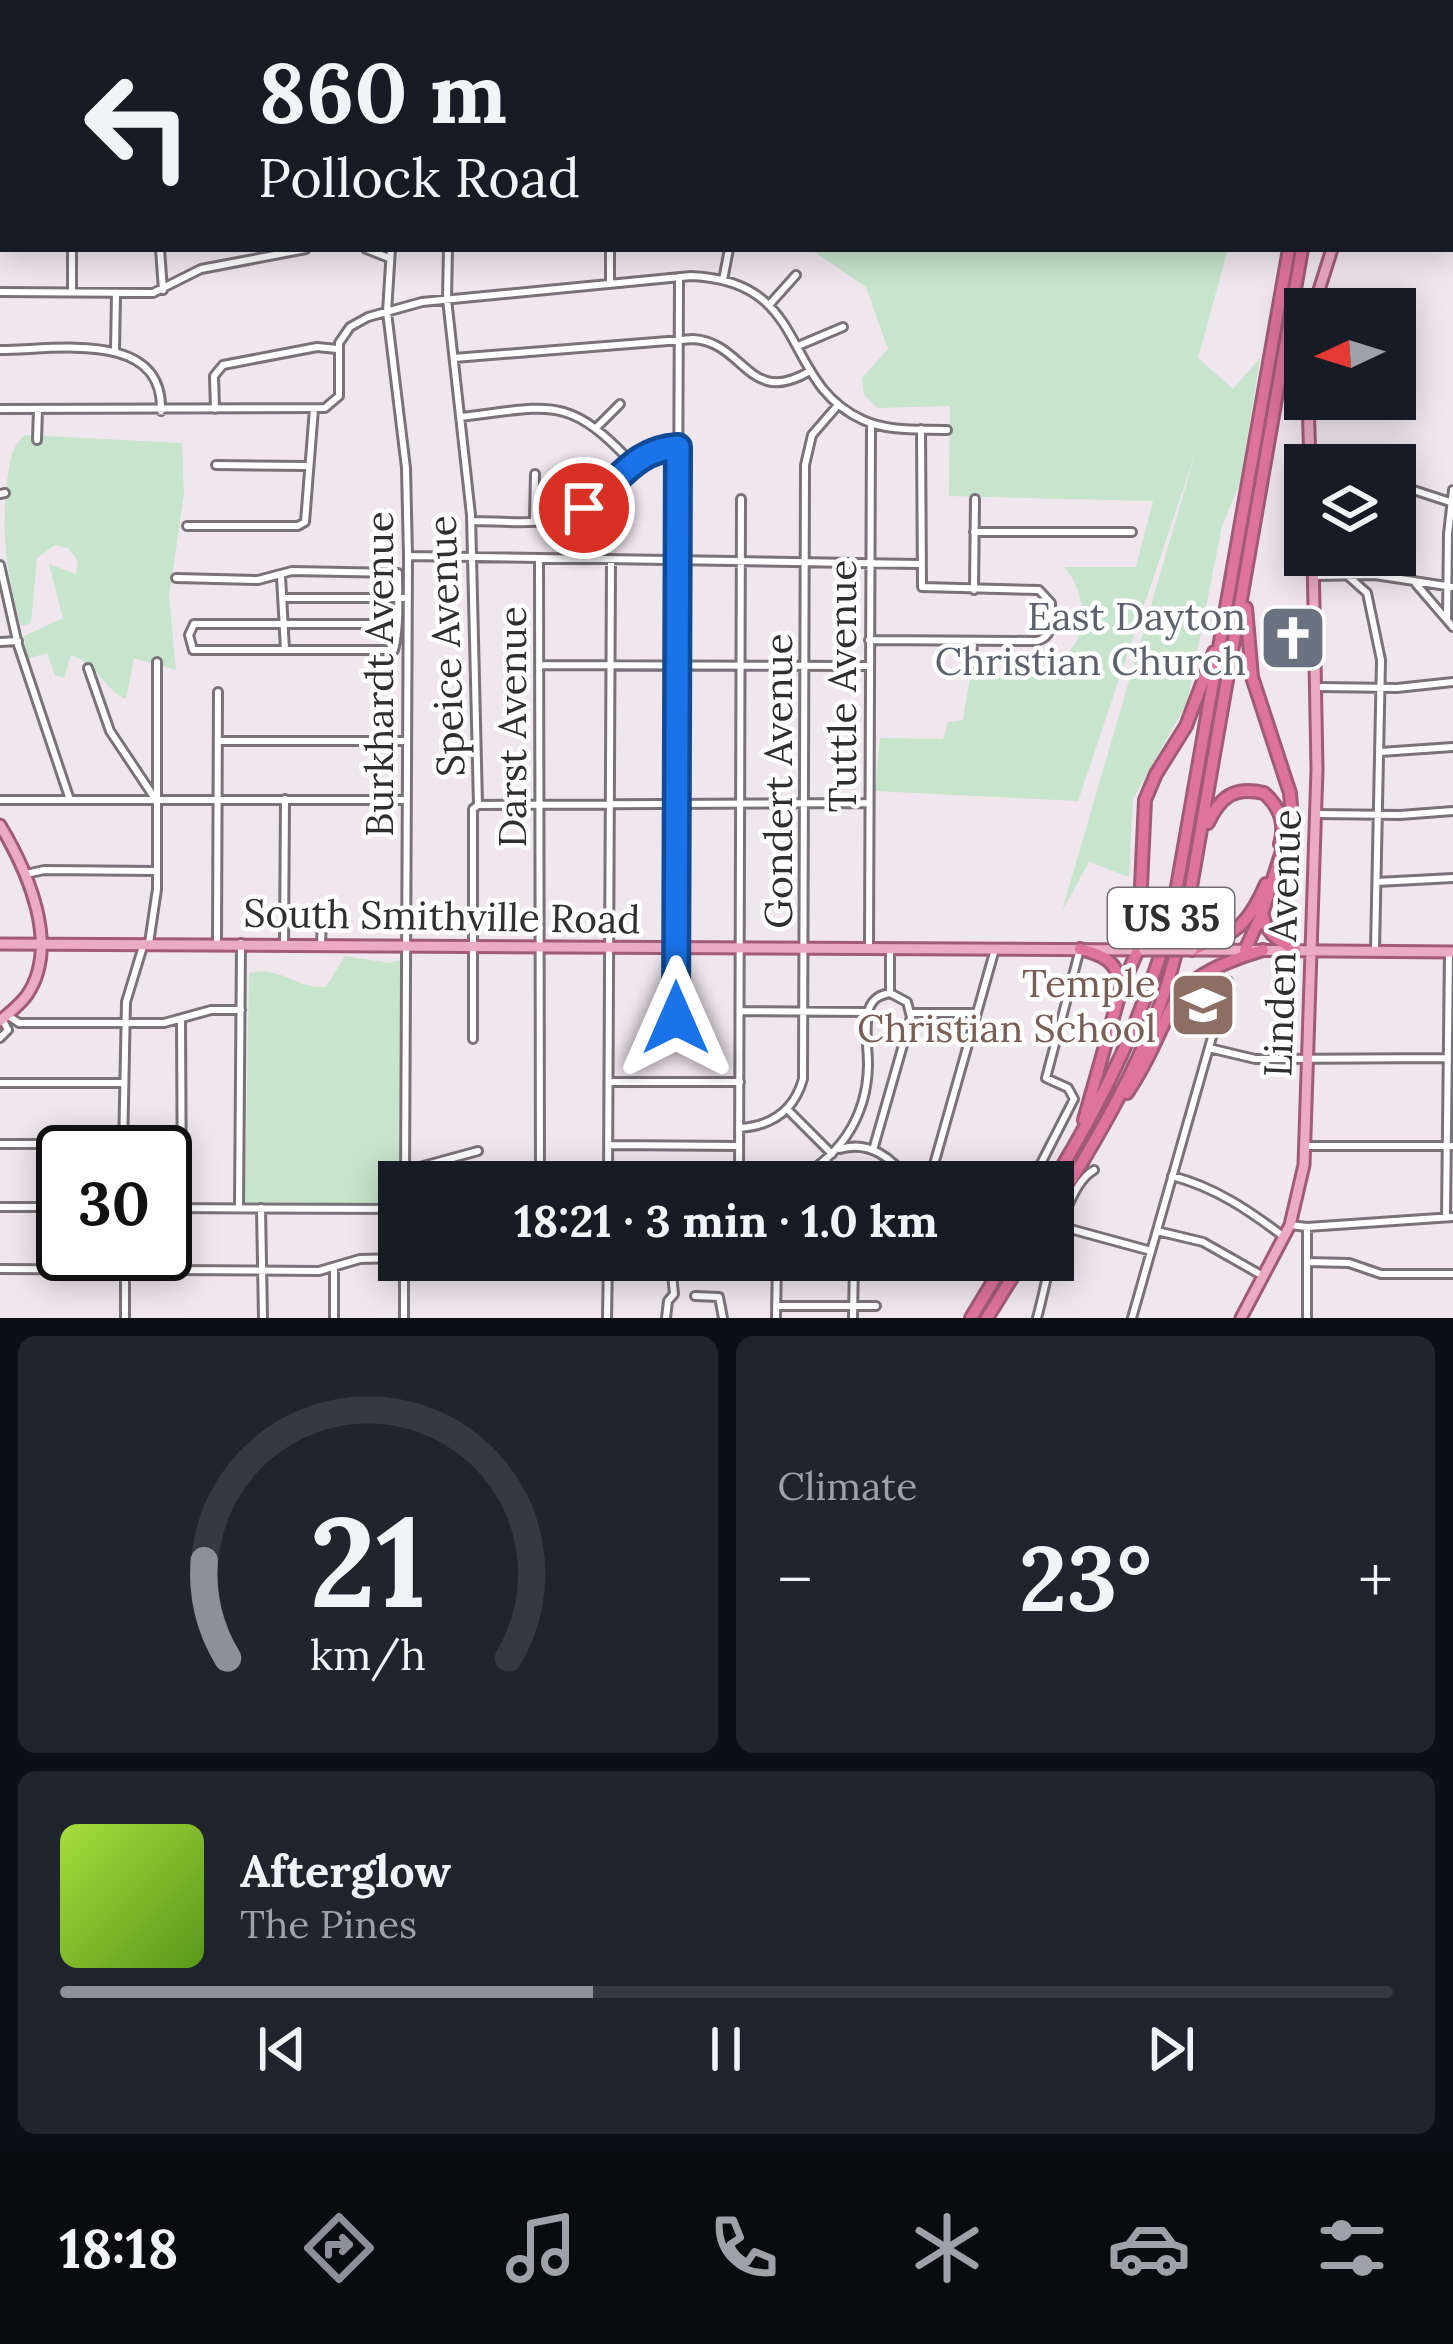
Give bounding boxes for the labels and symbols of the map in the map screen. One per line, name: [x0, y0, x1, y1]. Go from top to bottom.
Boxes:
north arrow: [1284, 288, 1416, 420]
pin: [533, 457, 635, 559]
street label: Burkhardt Avenue: [354, 511, 404, 837]
street label: Speice Avenue: [416, 514, 476, 778]
street label: Tuttle Avenue: [817, 560, 867, 812]
place label: East Dayton Christian Church: [935, 591, 1246, 686]
church icon: East Dayton Christian Church: [1258, 603, 1328, 673]
street label: Darst Avenue: [487, 606, 537, 848]
street label: Gondert Avenue: [753, 633, 803, 929]
street label: Linden Avenue: [1252, 808, 1312, 1078]
street label: South Smithville Road: [243, 888, 641, 944]
road number: US 35: [1108, 888, 1234, 948]
position arrow: [613, 955, 739, 1081]
place label: Temple Christian School: [857, 958, 1156, 1053]
school or university icon: Temple Christian School: [1168, 970, 1238, 1040]
speed limit sign: 30: [36, 1125, 192, 1281]

